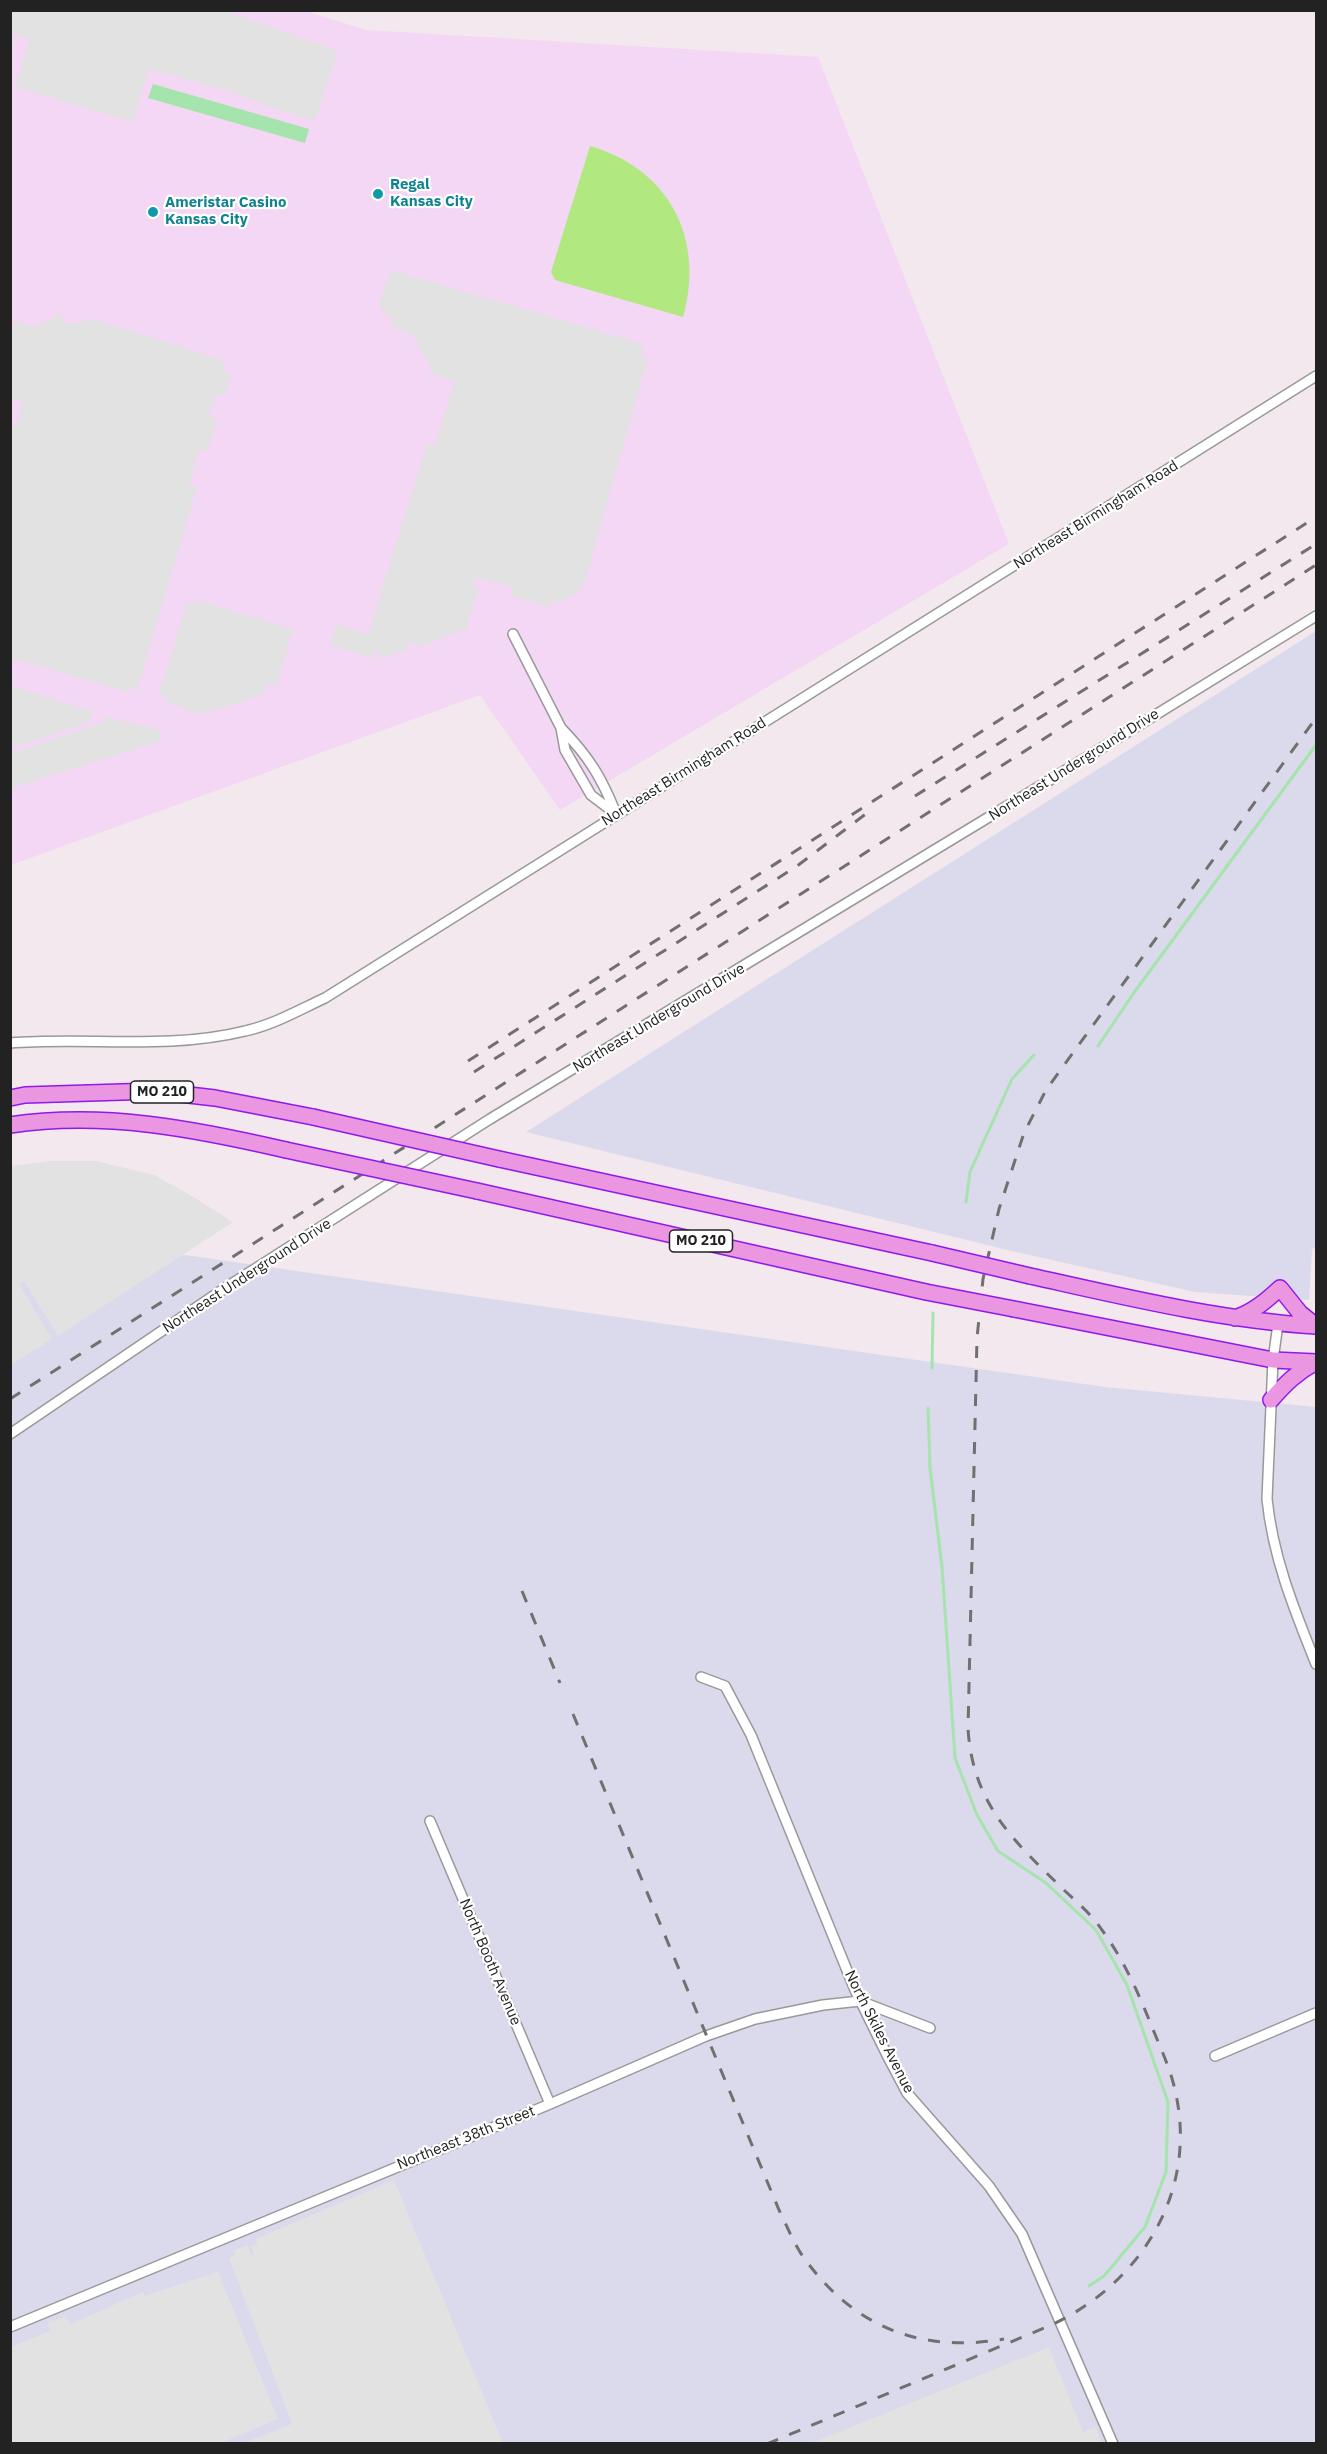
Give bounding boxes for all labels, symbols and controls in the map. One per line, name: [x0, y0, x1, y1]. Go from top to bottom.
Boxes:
place label: Regal Kansas City: [390, 176, 473, 211]
marker: Regal Kansas City: [371, 187, 385, 201]
place label: Ameristar Casino Kansas City: [165, 194, 286, 229]
marker: Ameristar Casino Kansas City: [146, 205, 160, 219]
street label: Northeast Birmingham Road: [1010, 457, 1182, 573]
street label: Northeast Underground Drive: [986, 705, 1162, 825]
street label: Northeast Birmingham Road: [598, 714, 770, 830]
street label: Northeast Underground Drive: [570, 959, 748, 1077]
road number: MO 210: [130, 1081, 194, 1103]
street label: Northeast Underground Drive: [159, 1215, 335, 1337]
road number: MO 210: [670, 1230, 732, 1252]
street label: North Booth Avenue: [455, 1896, 525, 2028]
street label: North Skiles Avenue: [840, 1968, 918, 2096]
street label: Northeast 38th Street: [394, 2102, 538, 2174]

